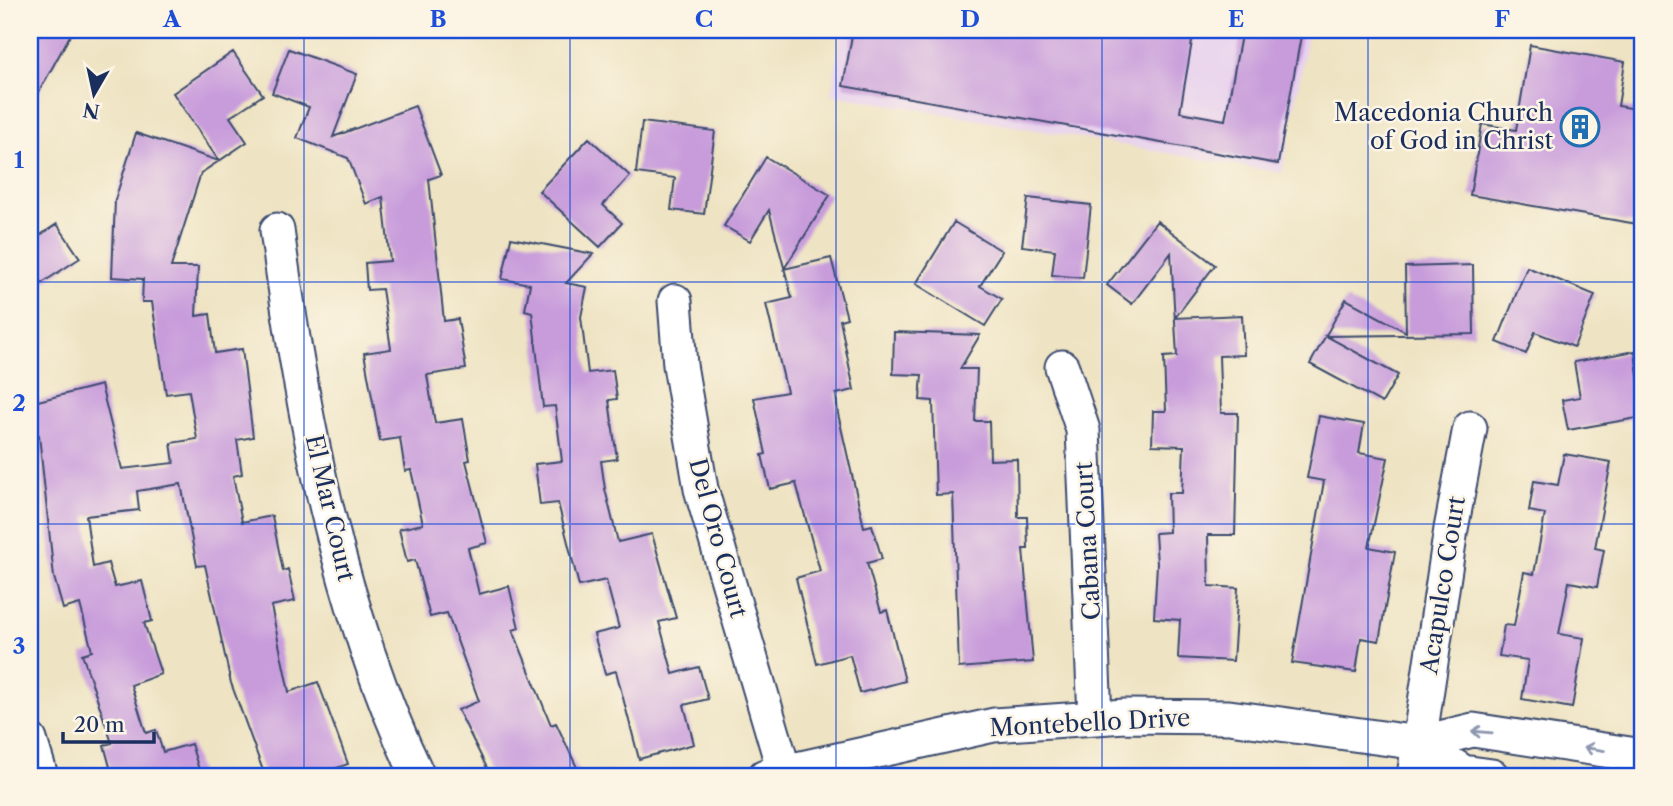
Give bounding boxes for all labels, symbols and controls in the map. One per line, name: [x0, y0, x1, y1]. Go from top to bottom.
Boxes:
text: A: [162, 5, 182, 33]
text: B: [429, 5, 447, 33]
text: C: [695, 5, 713, 33]
text: D: [960, 5, 980, 33]
text: E: [1228, 5, 1244, 33]
text: F: [1494, 5, 1510, 33]
north arrow: [60, 60, 130, 130]
text: N: [81, 98, 101, 123]
place label: Macedonia Church of God in Christ: [1334, 98, 1554, 155]
building icon: Macedonia Church of God in Christ: [1559, 106, 1601, 148]
text: 1: [14, 146, 25, 174]
text: 2: [12, 389, 26, 417]
street label: El Mar Court: [300, 432, 362, 584]
street label: Del Oro Court: [683, 455, 754, 621]
street label: Cabana Court: [1069, 461, 1106, 621]
street label: Acapulco Court: [1414, 493, 1471, 677]
text: 3: [13, 632, 26, 660]
scale bar: [63, 701, 154, 745]
street label: Montebello Drive: [989, 703, 1191, 742]
text: 20 m: [74, 712, 125, 737]
one-way arrow: [1471, 725, 1493, 738]
one-way arrow: [1583, 742, 1606, 755]

